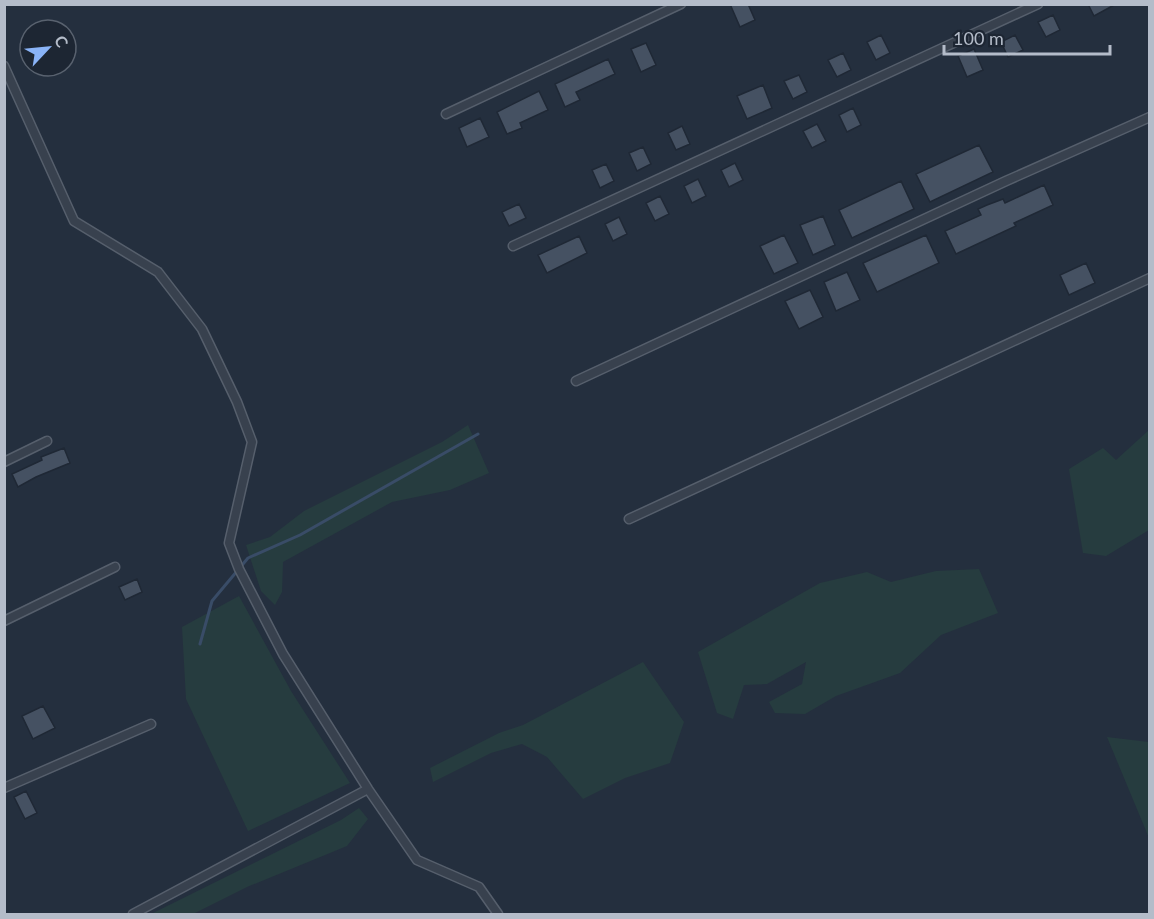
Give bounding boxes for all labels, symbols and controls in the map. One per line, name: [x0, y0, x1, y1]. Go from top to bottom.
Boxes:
north arrow: [18, 18, 78, 78]
scale bar: [944, 18, 1110, 56]
text: 100 m: [953, 27, 1004, 49]
text: С: [51, 32, 73, 50]

